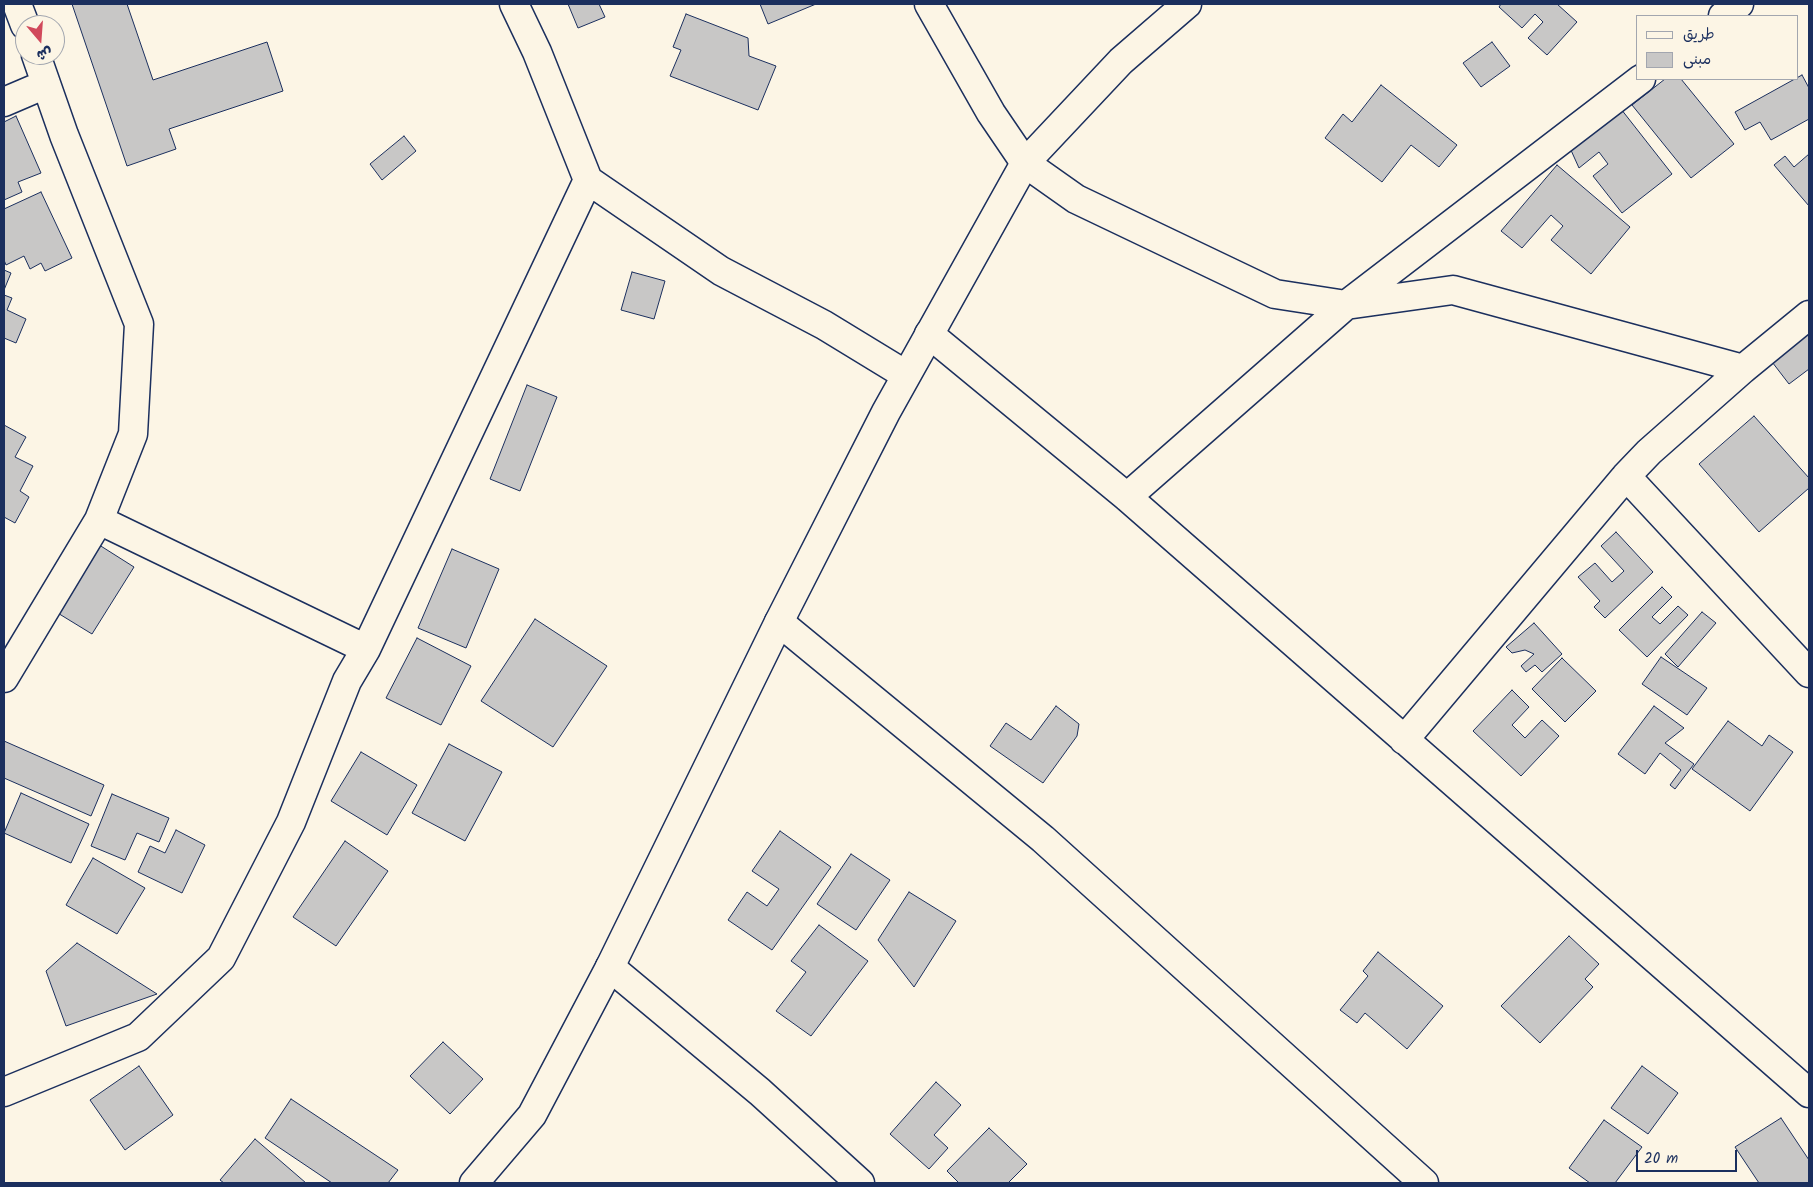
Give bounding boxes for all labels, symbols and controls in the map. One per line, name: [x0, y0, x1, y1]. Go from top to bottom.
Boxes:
north arrow: [15, 15, 65, 65]
legend: [1636, 15, 1798, 80]
text: طريق: [1683, 23, 1715, 47]
text: ش: [34, 40, 55, 66]
text: مبنى: [1683, 48, 1711, 72]
scale bar: [1638, 1140, 1739, 1172]
text: 20 m: [1644, 1147, 1678, 1171]

